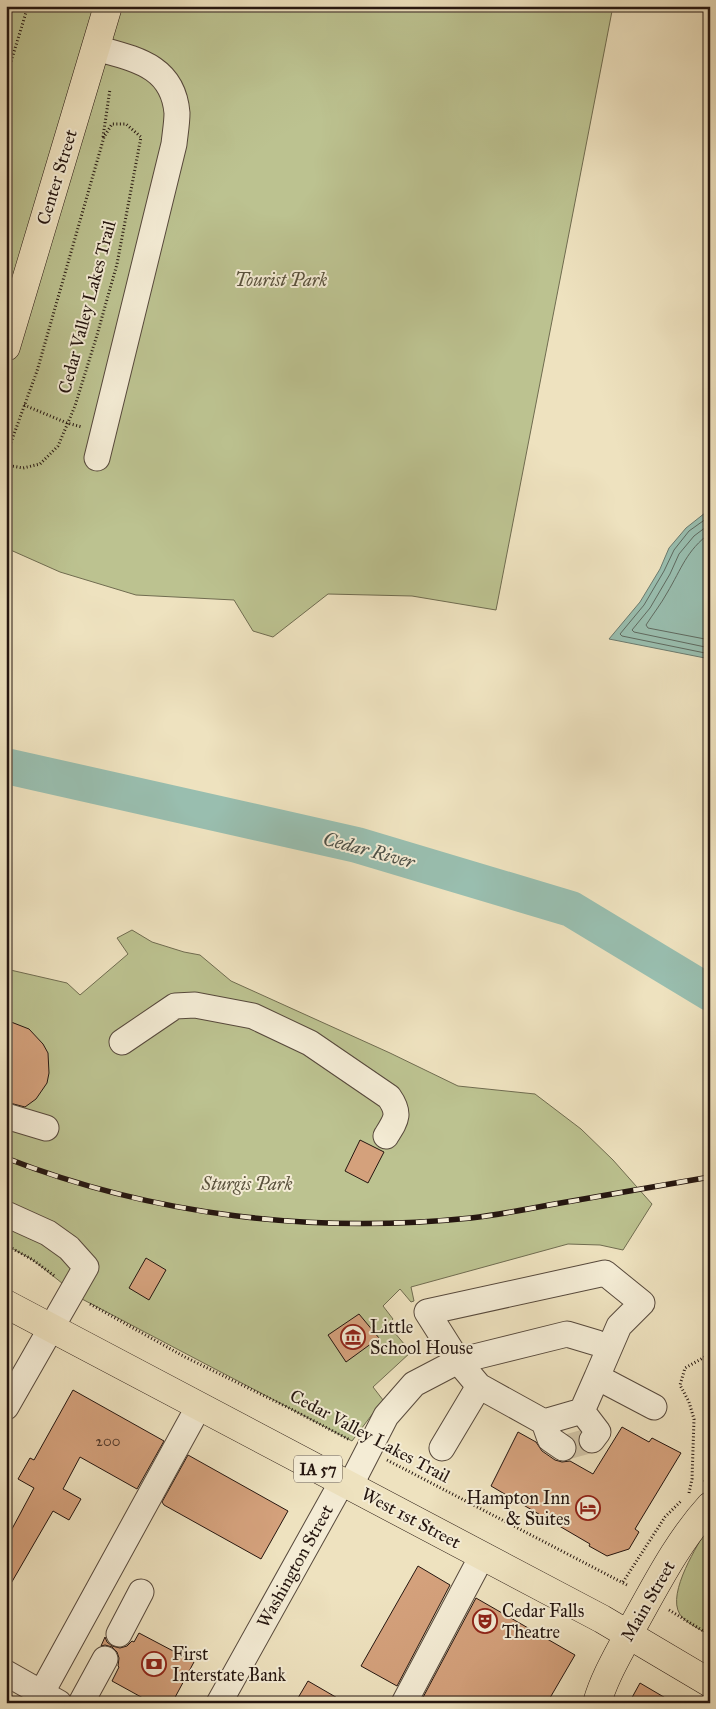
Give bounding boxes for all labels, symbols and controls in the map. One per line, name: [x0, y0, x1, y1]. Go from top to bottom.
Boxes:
street label: Center Street: [32, 126, 82, 227]
street label: Cedar Valley Lakes Trail: [53, 218, 121, 396]
park label: Tourist Park: [235, 269, 327, 291]
water label: Cedar River: [321, 827, 418, 874]
park label: Sturgis Park: [201, 1173, 292, 1195]
place label: Little School House: [370, 1316, 473, 1359]
museum icon: Little School House: [340, 1324, 366, 1350]
street label: Cedar Valley Lakes Trail: [286, 1384, 454, 1488]
house number: 200: [96, 1432, 120, 1450]
road number: IA 57: [294, 1456, 342, 1482]
street label: West 1st Street: [358, 1483, 465, 1554]
place label: Hampton Inn & Suites: [466, 1487, 570, 1530]
hotel icon: Hampton Inn & Suites: [575, 1495, 601, 1521]
street label: Washington Street: [252, 1500, 339, 1632]
street label: Main Street: [616, 1556, 680, 1645]
place label: Cedar Falls Theatre: [502, 1600, 584, 1643]
theatre icon: Cedar Falls Theatre: [472, 1608, 498, 1634]
place label: First Interstate Bank: [172, 1643, 287, 1686]
bank icon: First Interstate Bank: [141, 1651, 167, 1677]

